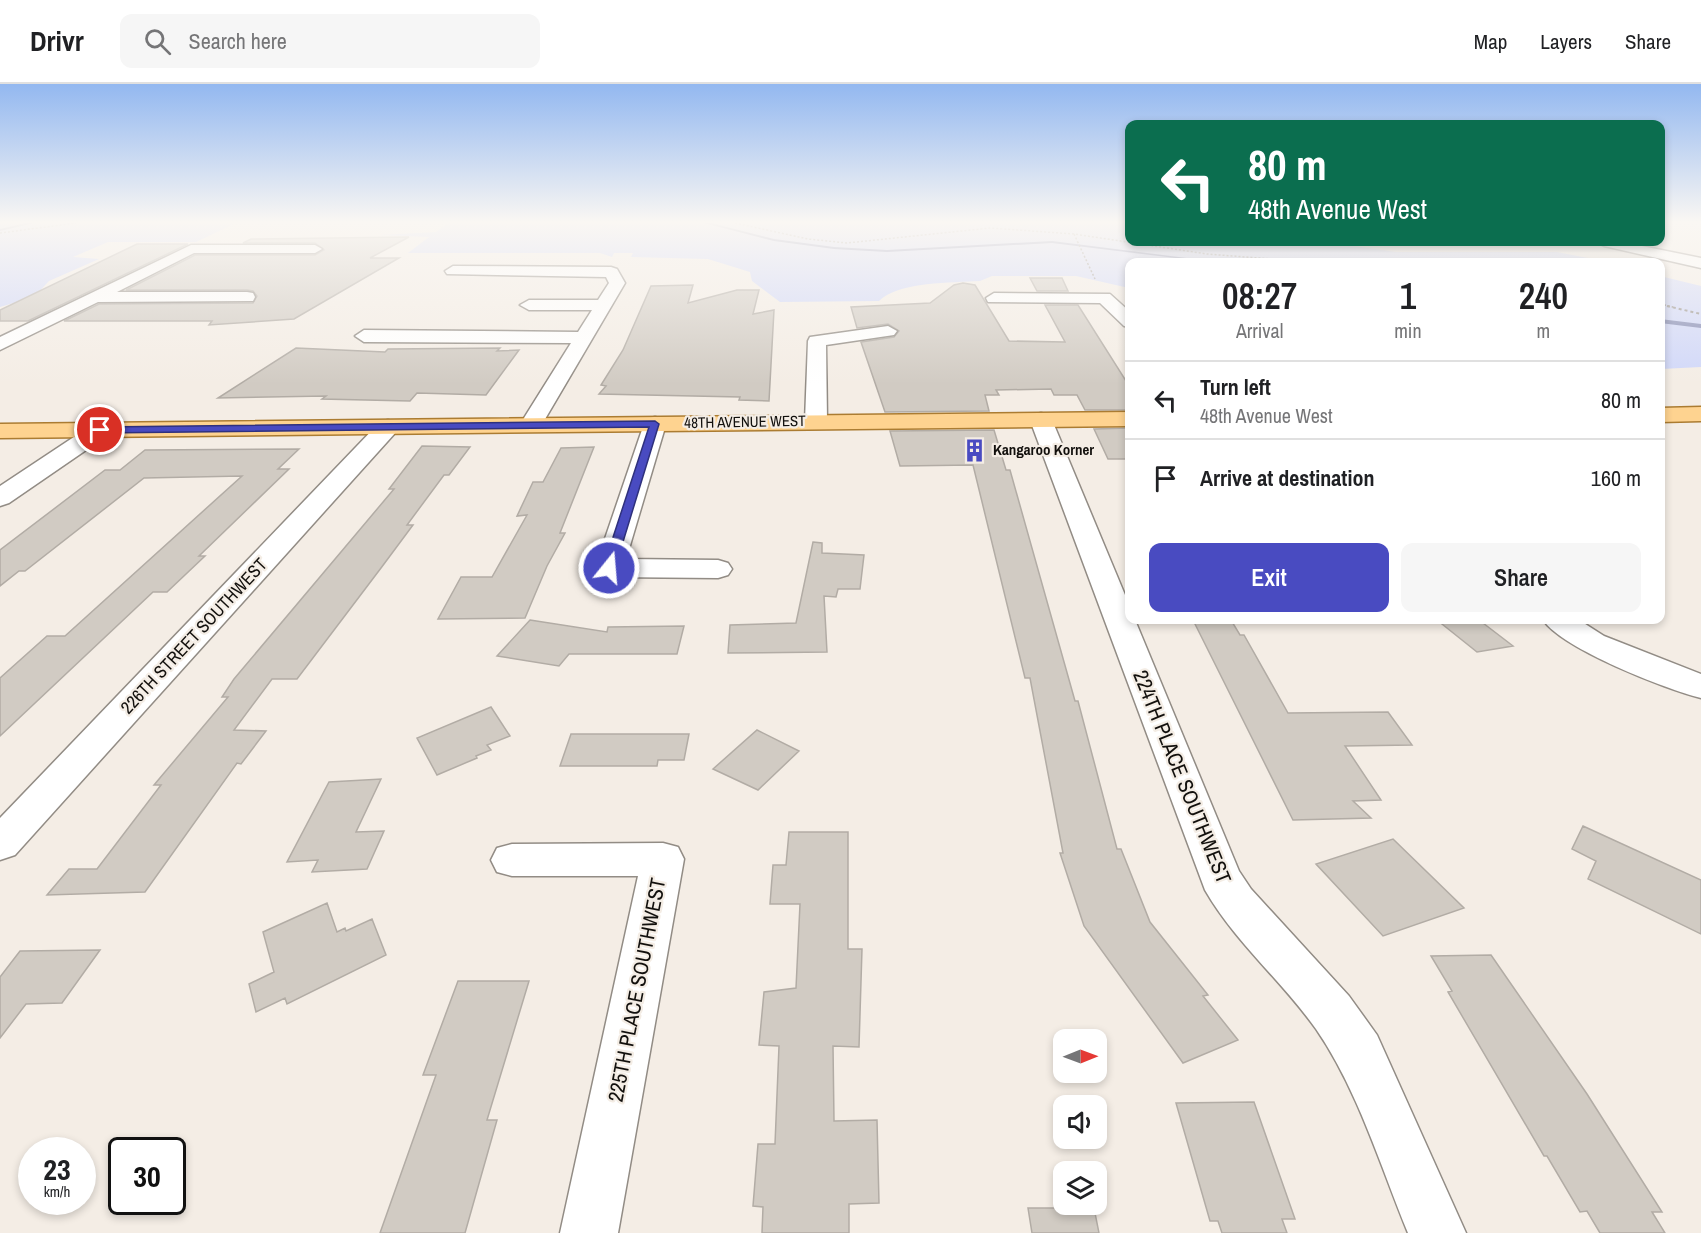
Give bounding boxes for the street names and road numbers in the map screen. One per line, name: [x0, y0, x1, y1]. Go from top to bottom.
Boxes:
street label: 48TH AVENUE WEST: [684, 410, 806, 433]
street label: 226TH STREET SOUTHWEST: [115, 552, 273, 719]
street label: 224TH PLACE SOUTHWEST: [1126, 666, 1239, 888]
street label: 225TH PLACE SOUTHWEST: [601, 875, 673, 1104]

